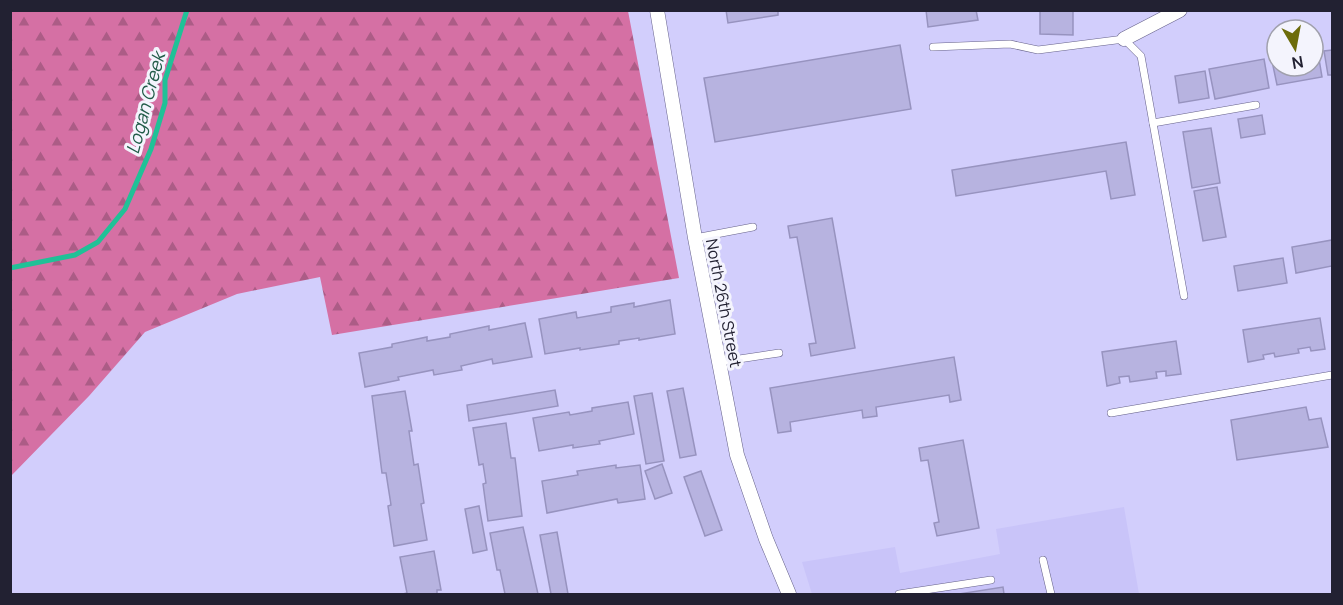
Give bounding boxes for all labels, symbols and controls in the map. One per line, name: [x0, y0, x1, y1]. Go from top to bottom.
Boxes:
north arrow: [1265, 18, 1325, 78]
water label: Logan Creek: [120, 47, 171, 156]
text: N: [1290, 51, 1305, 75]
street label: North 26th Street: [701, 237, 747, 369]

